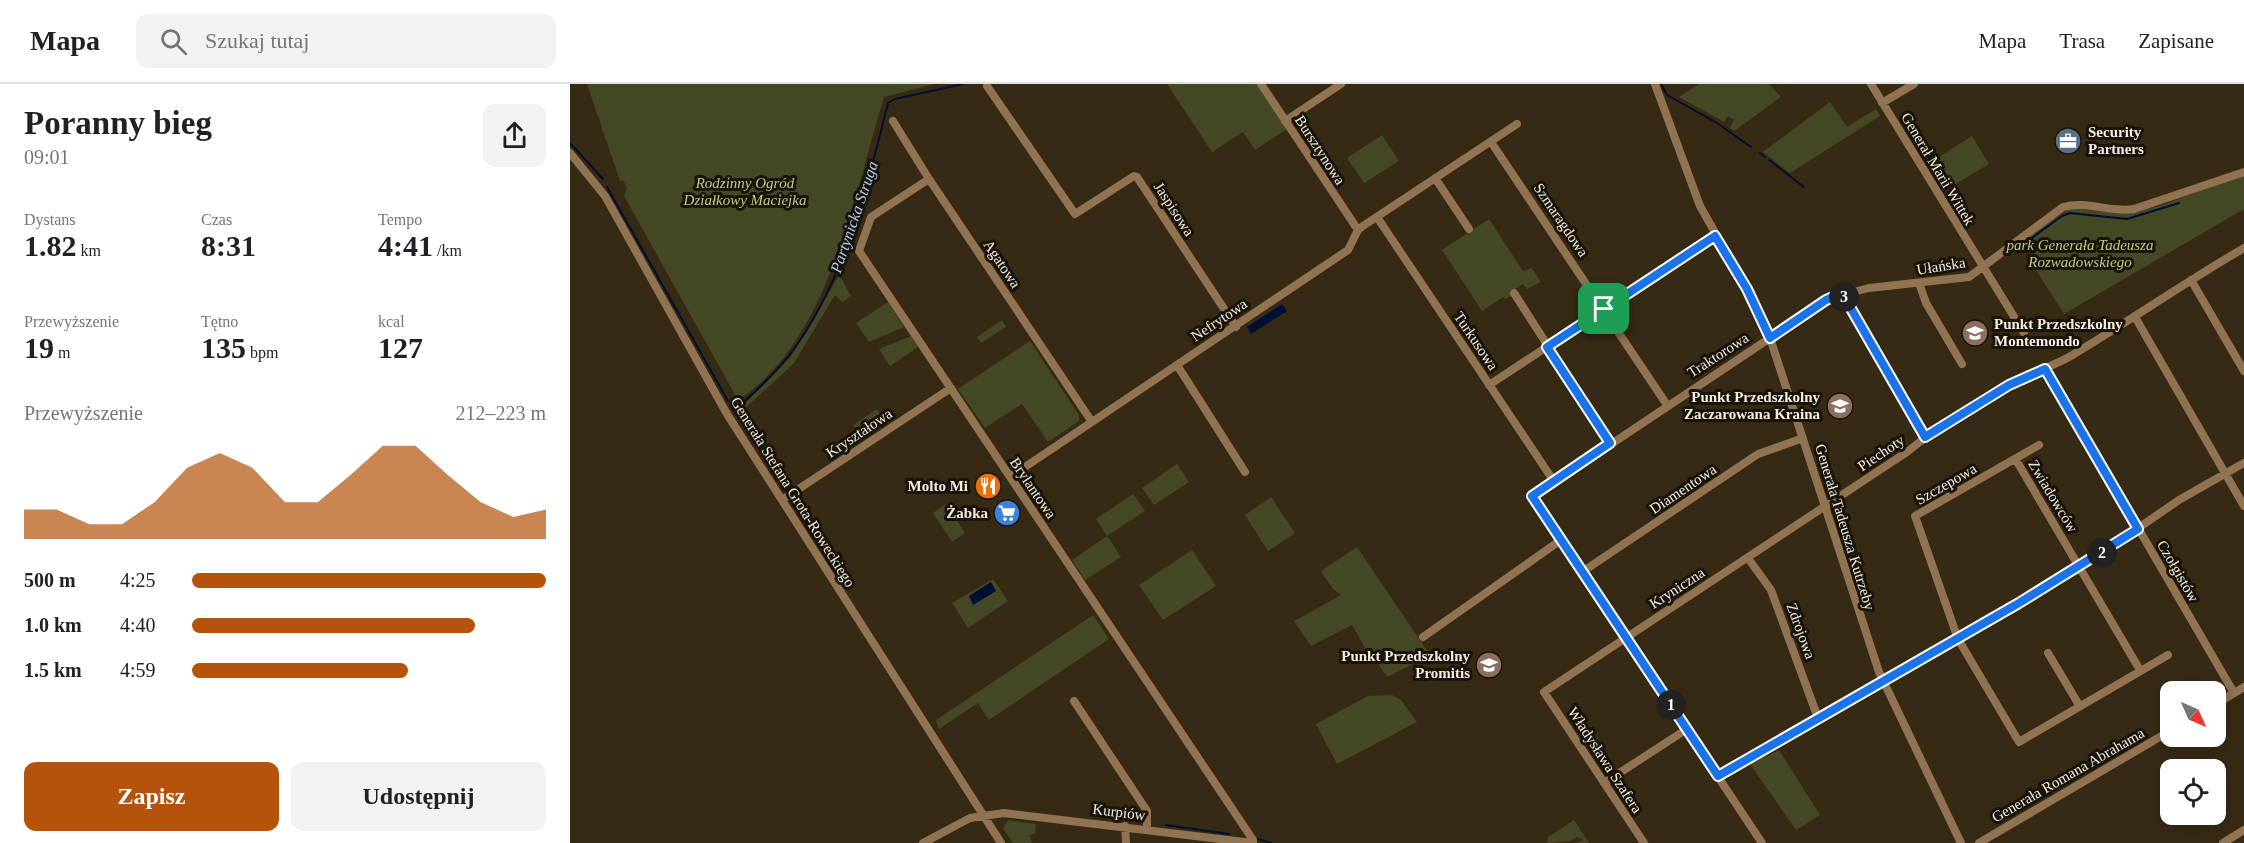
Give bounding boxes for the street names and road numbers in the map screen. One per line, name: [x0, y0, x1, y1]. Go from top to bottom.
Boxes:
street label: Generał Marii Wittek: [1898, 110, 1978, 229]
street label: Bursztynowa: [1292, 112, 1348, 188]
street label: Jaspisowa: [1151, 179, 1197, 239]
street label: Szmaragdowa: [1531, 180, 1592, 260]
street label: Agatowa: [980, 237, 1024, 291]
street label: Ułańska: [1915, 254, 1967, 278]
street label: Nefrytowa: [1188, 295, 1250, 345]
street label: Turkusowa: [1451, 309, 1502, 374]
street label: Traktorowa: [1685, 329, 1752, 381]
street label: Generała Stefana Grota-Roweckiego: [728, 394, 858, 590]
street label: Kryształowa: [823, 405, 895, 461]
street label: Piechoty: [1855, 431, 1908, 474]
street label: Generała Tadeusza Kutrzeby: [1812, 442, 1878, 612]
street label: Brylantowa: [1007, 455, 1059, 522]
street label: Zwiadowców: [2025, 457, 2081, 535]
street label: Szczepowa: [1913, 460, 1980, 508]
street label: Diamentowa: [1647, 461, 1720, 517]
street label: Czołgistów: [2154, 537, 2202, 605]
street label: Kryniczna: [1646, 564, 1708, 612]
street label: Zdrojowa: [1784, 601, 1819, 661]
street label: Władysława Szafera: [1565, 704, 1645, 816]
street label: Generała Romana Abrahama: [1989, 725, 2147, 825]
street label: Kurpiów: [1092, 801, 1147, 823]

